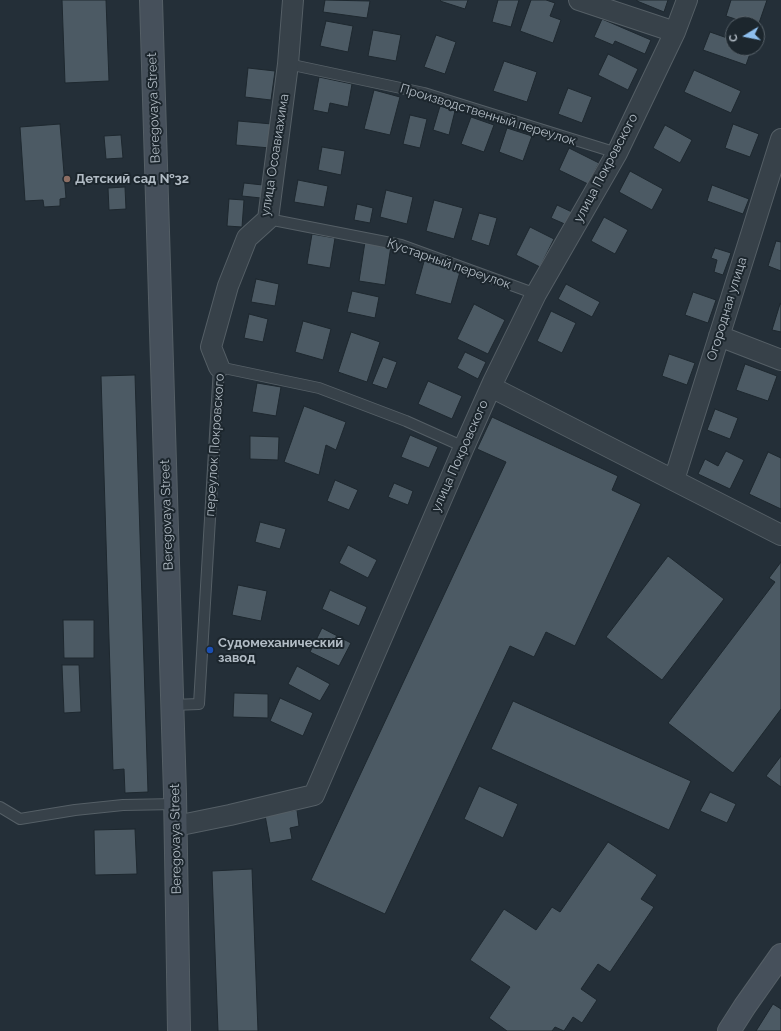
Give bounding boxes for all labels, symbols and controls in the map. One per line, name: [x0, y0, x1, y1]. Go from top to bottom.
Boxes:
north arrow: [725, 16, 765, 56]
text: С: [727, 33, 741, 43]
street label: Beregovaya Street: [144, 52, 164, 164]
street label: Производственный переулок: [398, 81, 578, 149]
street label: улица Осоавиахима: [258, 93, 292, 217]
street label: улица Покровского: [571, 111, 641, 225]
place label: Детский сад №32: [75, 171, 189, 187]
marker: Детский сад №32: [62, 174, 72, 184]
street label: Кустарный переулок: [385, 235, 513, 293]
street label: Огородная улица: [704, 255, 750, 363]
street label: переулок Покровского: [202, 373, 228, 517]
street label: улица Покровского: [428, 398, 492, 514]
street label: Beregovaya Street: [157, 459, 177, 571]
place label: Судомеханический завод: [218, 635, 343, 666]
marker: Судомеханический завод: [205, 645, 215, 655]
street label: Beregovaya Street: [167, 783, 185, 895]

